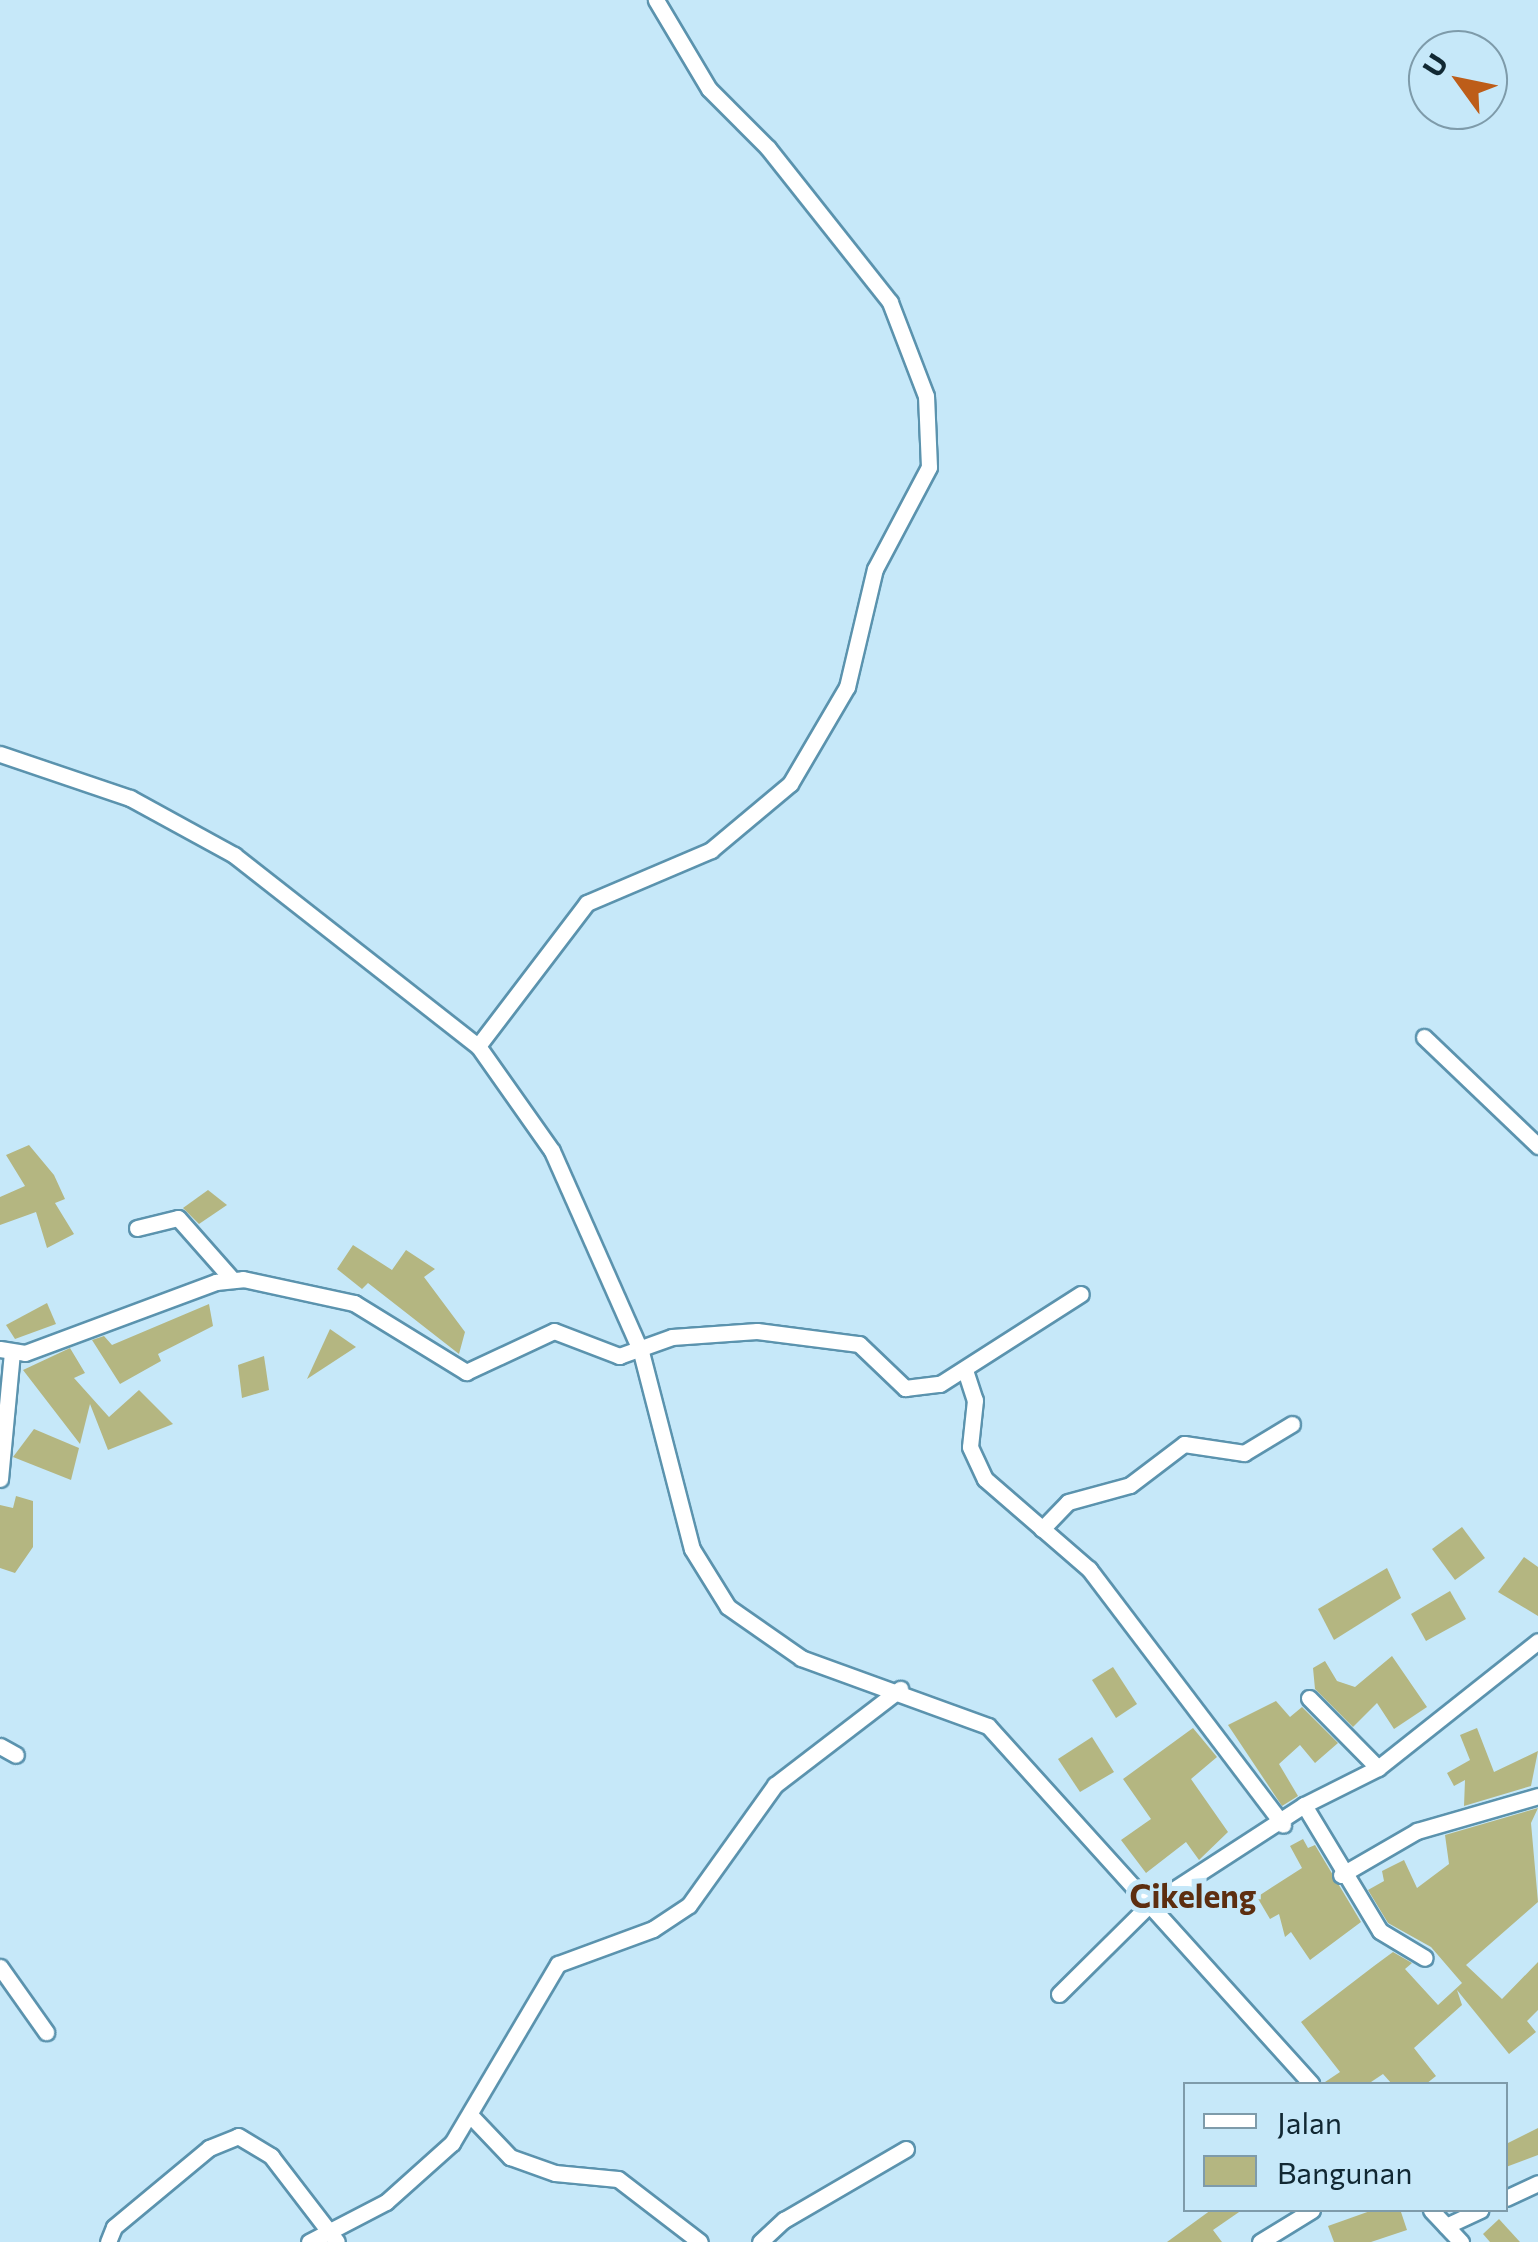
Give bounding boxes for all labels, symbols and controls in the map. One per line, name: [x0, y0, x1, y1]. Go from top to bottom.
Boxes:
north arrow: [1408, 30, 1508, 130]
text: U: [1415, 47, 1454, 83]
district label: Cikeleng: [1130, 1876, 1256, 1914]
legend: [1183, 2082, 1508, 2212]
text: Jalan: [1277, 2103, 1342, 2140]
text: Bangunan: [1277, 2153, 1412, 2190]

